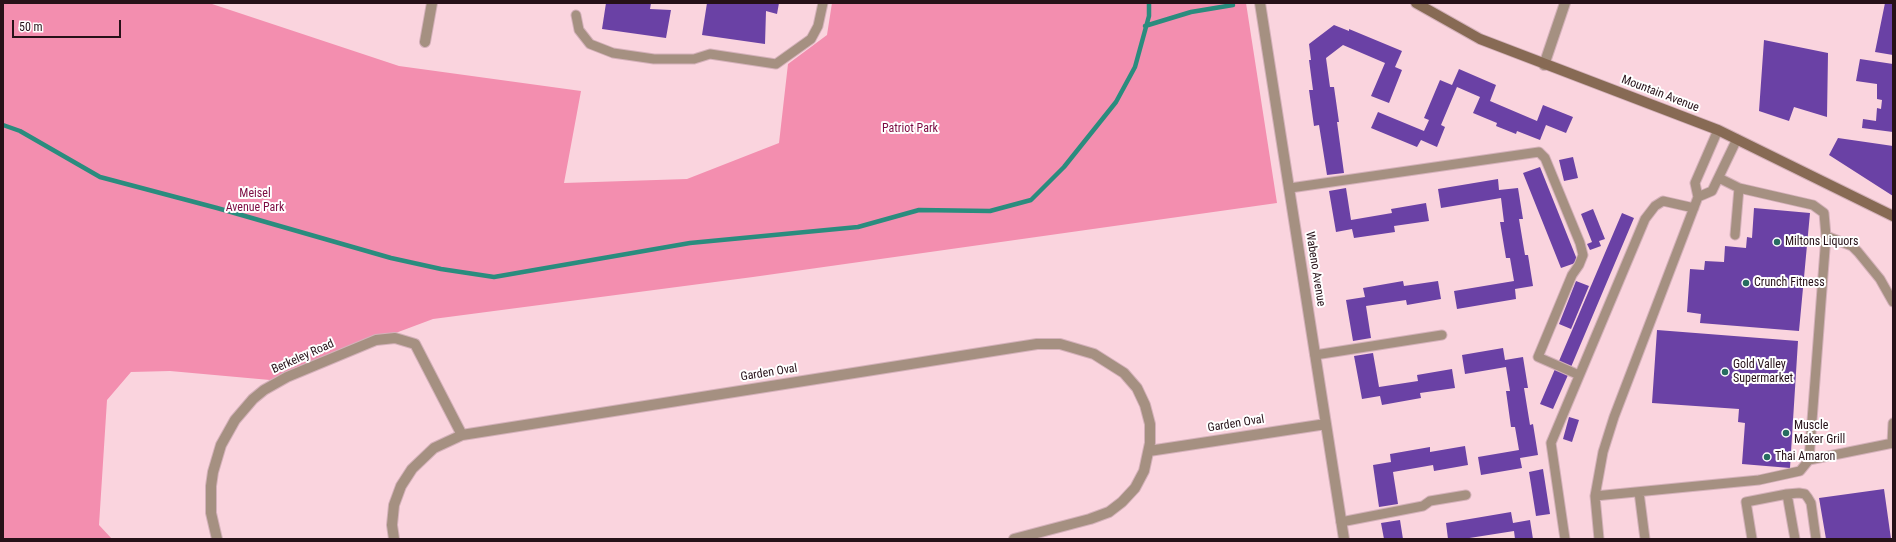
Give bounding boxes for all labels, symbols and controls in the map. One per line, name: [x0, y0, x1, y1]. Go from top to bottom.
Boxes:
scale bar: [14, 12, 123, 38]
text: 50 m: [19, 20, 43, 34]
street label: Mountain Avenue: [1619, 73, 1701, 115]
park label: Patriot Park: [882, 122, 938, 136]
park label: Meisel Avenue Park: [226, 187, 284, 215]
street label: Wabeno Avenue: [1302, 231, 1328, 307]
place label: Miltons Liquors: [1785, 235, 1858, 249]
marker: Miltons Liquors: [1772, 237, 1782, 247]
place label: Crunch Fitness: [1754, 276, 1825, 290]
marker: Crunch Fitness: [1741, 278, 1751, 288]
street label: Berkeley Road: [270, 337, 336, 377]
place label: Gold Valley Supermarket: [1733, 358, 1793, 386]
street label: Garden Oval: [740, 361, 798, 385]
marker: Gold Valley Supermarket: [1720, 367, 1730, 377]
street label: Garden Oval: [1207, 412, 1265, 436]
place label: Muscle Maker Grill: [1794, 419, 1845, 447]
marker: Muscle Maker Grill: [1781, 428, 1791, 438]
place label: Thai Amaron: [1775, 450, 1835, 464]
marker: Thai Amaron: [1762, 452, 1772, 462]

